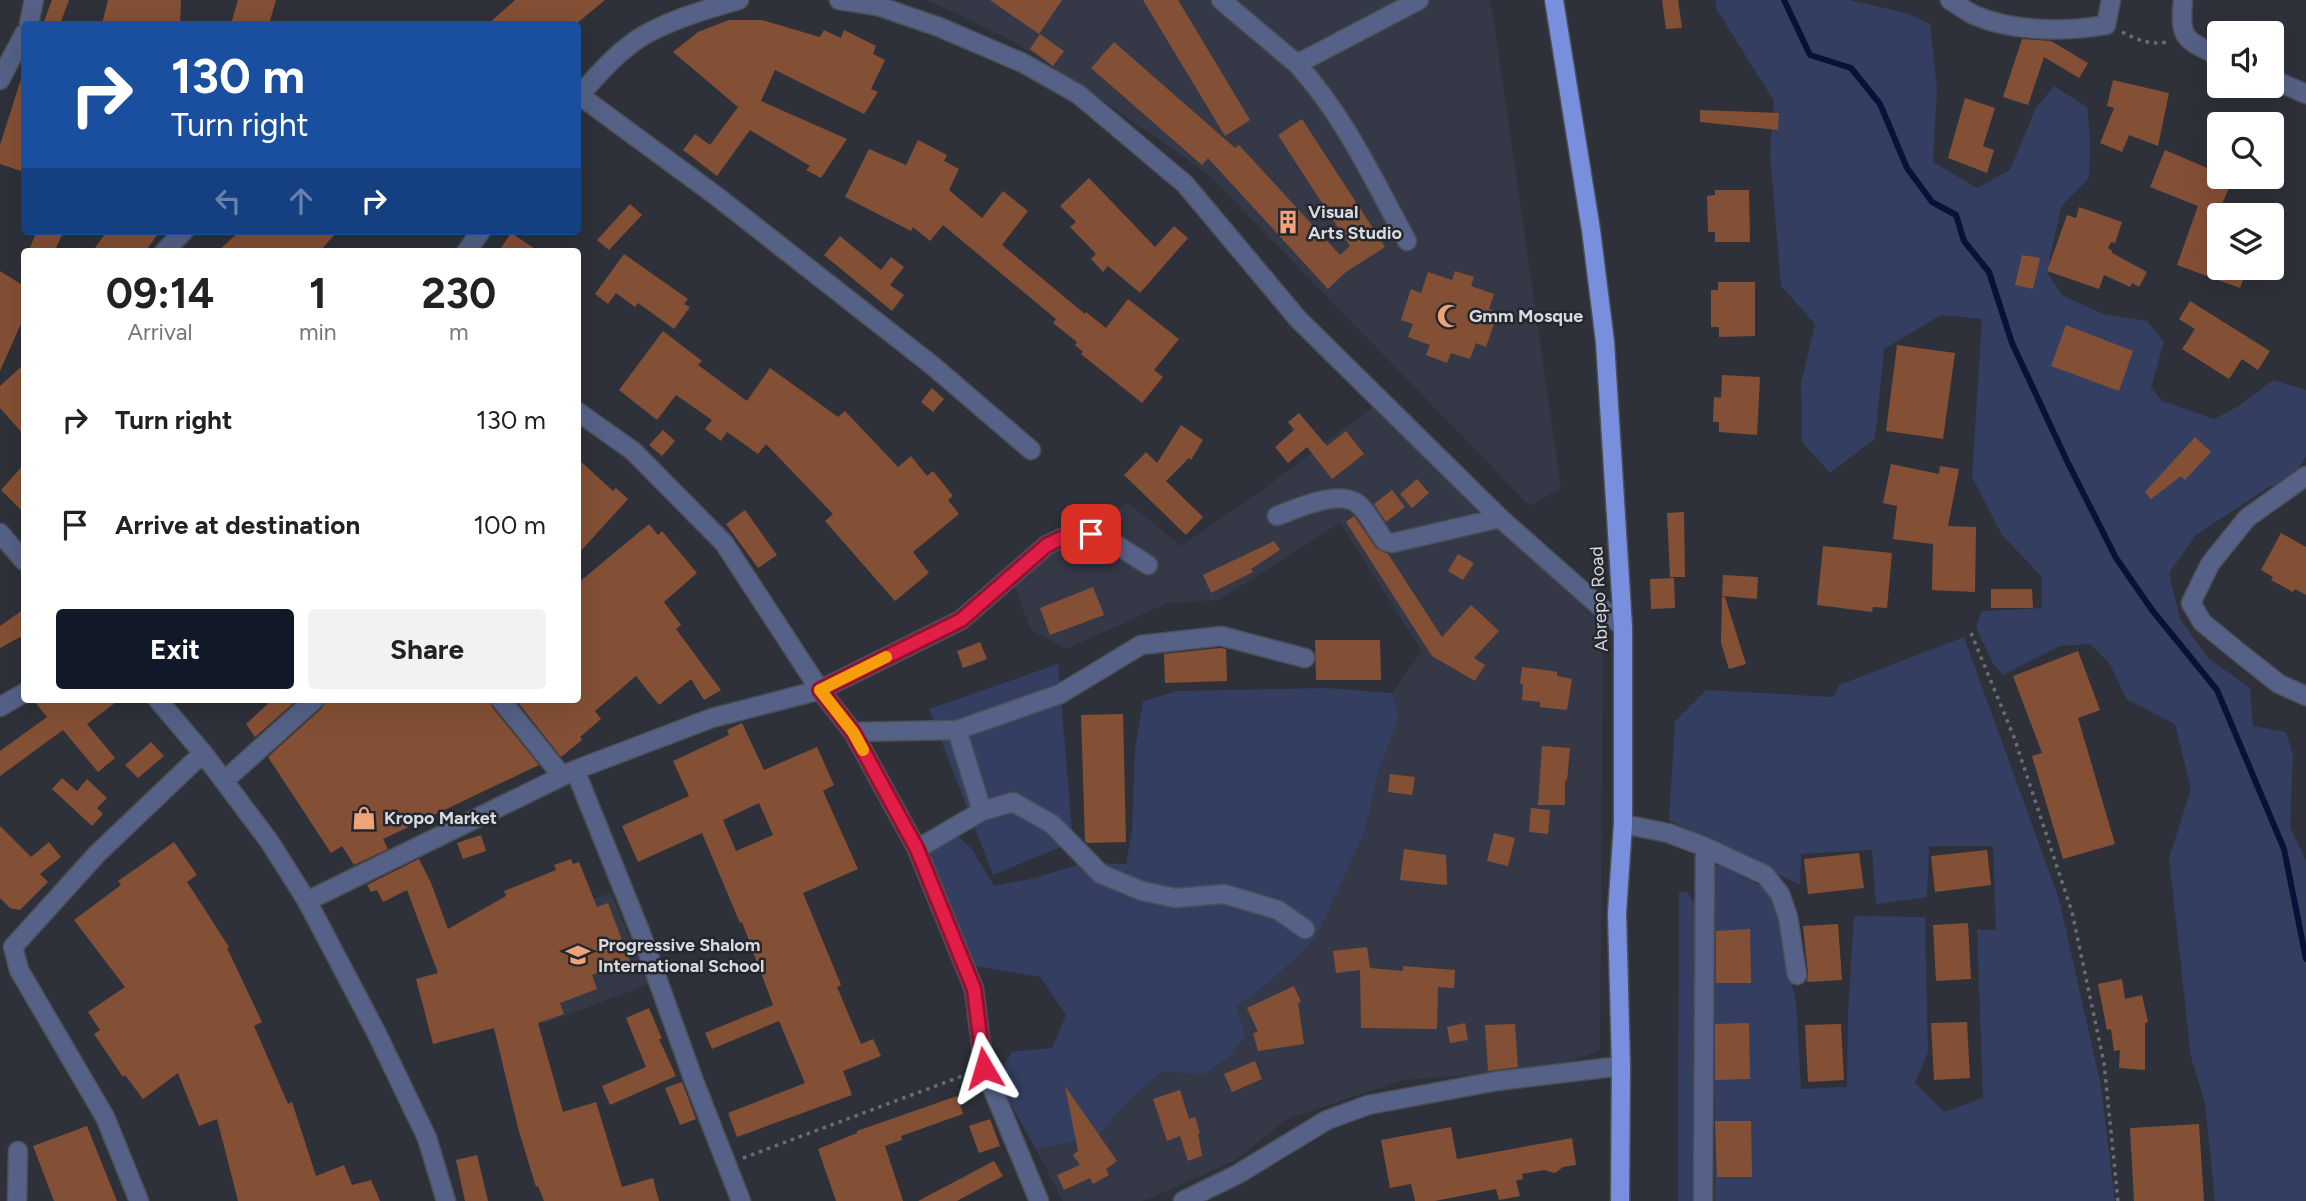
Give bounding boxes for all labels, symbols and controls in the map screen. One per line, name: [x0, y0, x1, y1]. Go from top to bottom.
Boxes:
map controls: [2207, 21, 2284, 280]
button: sound: [2207, 21, 2284, 98]
text: 130 m: [171, 46, 305, 105]
icon: right: [56, 49, 147, 140]
text: Turn right: [171, 106, 309, 144]
button: search: [2207, 112, 2284, 189]
icon: left: [209, 182, 247, 220]
icon: ahead: [282, 182, 320, 220]
icon: right: [355, 182, 393, 220]
place label: Visual Arts Studio: [1308, 201, 1402, 244]
button: layers: [2207, 203, 2284, 280]
building icon: Visual Arts Studio: [1274, 208, 1302, 236]
text: 09:14: [106, 268, 214, 319]
text: 1: [309, 268, 327, 319]
text: 230: [421, 268, 496, 319]
mosque icon: Gmm Mosque: [1435, 302, 1463, 330]
place label: Gmm Mosque: [1469, 305, 1583, 327]
text: Arrival: [128, 318, 192, 346]
text: min: [299, 318, 337, 346]
text: m: [449, 318, 469, 346]
icon: right: [56, 401, 94, 439]
text: Turn right: [115, 404, 232, 436]
text: 130 m: [476, 404, 546, 436]
pin: [1061, 504, 1121, 564]
icon: arrive: [56, 506, 94, 544]
text: Arrive at destination: [115, 509, 360, 541]
text: 100 m: [473, 509, 546, 541]
icon: arrive: [1072, 515, 1110, 553]
street label: Abrepo Road: [1585, 546, 1613, 652]
button: Exit: [56, 609, 294, 689]
button: Share: [308, 609, 546, 689]
shop icon: Kropo Market: [350, 804, 378, 832]
place label: Kropo Market: [384, 807, 497, 829]
place label: Progressive Shalom International School: [598, 934, 764, 977]
school or university icon: Progressive Shalom International School: [564, 941, 592, 969]
position arrow: [947, 1031, 1021, 1105]

